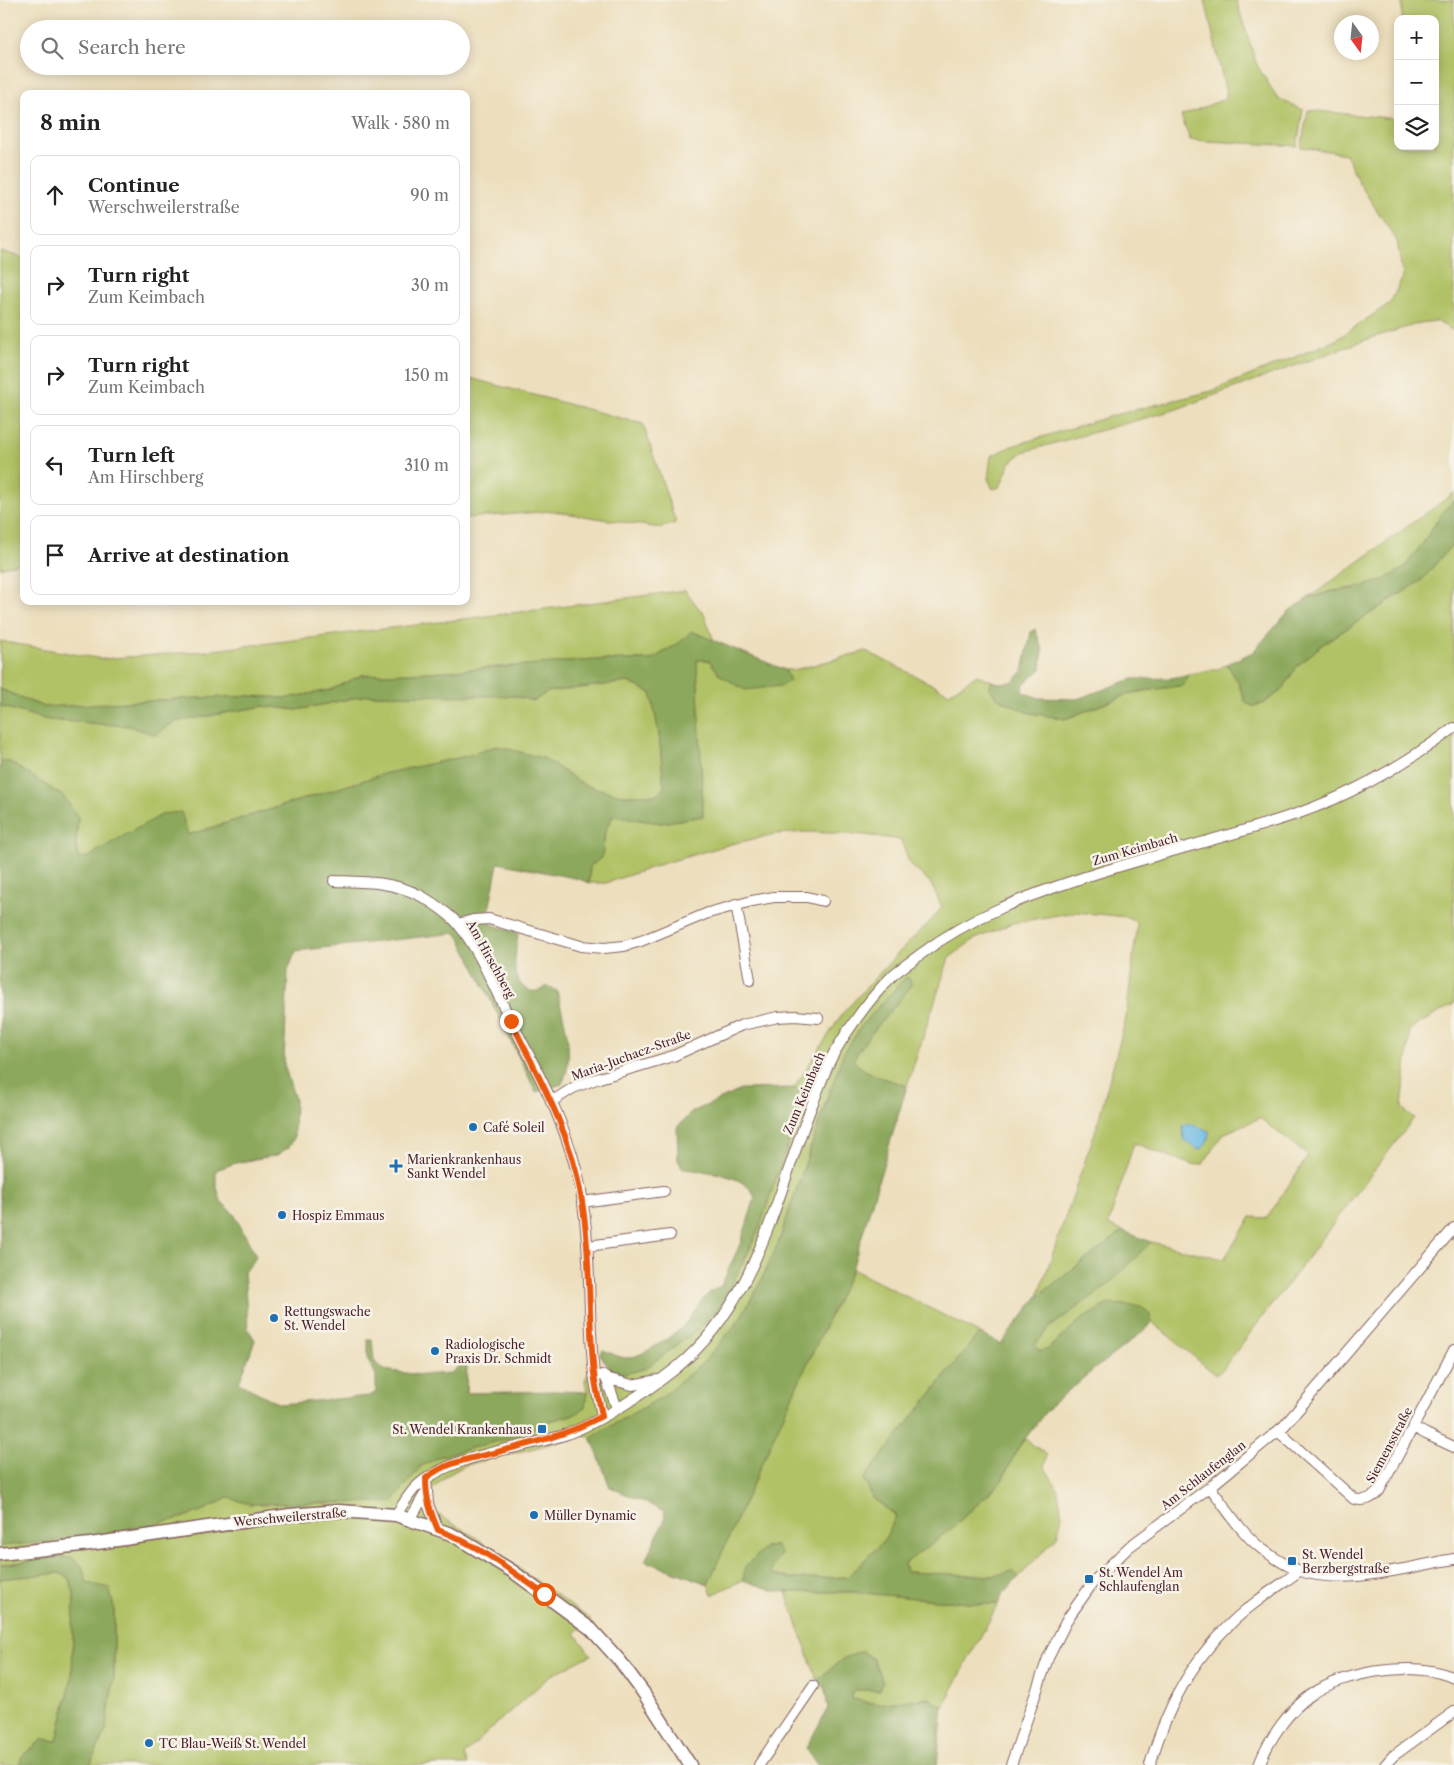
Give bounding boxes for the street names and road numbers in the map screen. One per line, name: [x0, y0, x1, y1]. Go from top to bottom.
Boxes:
street label: Zum Keimbach: [1091, 830, 1180, 868]
street label: Am Hirschberg: [463, 917, 519, 1001]
street label: Maria-Juchacz-Straße: [569, 1026, 693, 1084]
street label: Zum Keimbach: [780, 1049, 828, 1136]
street label: Siemensstraße: [1363, 1404, 1415, 1486]
street label: Am Schlaufenglan: [1157, 1437, 1249, 1513]
street label: Werschweilerstraße: [232, 1505, 348, 1530]

